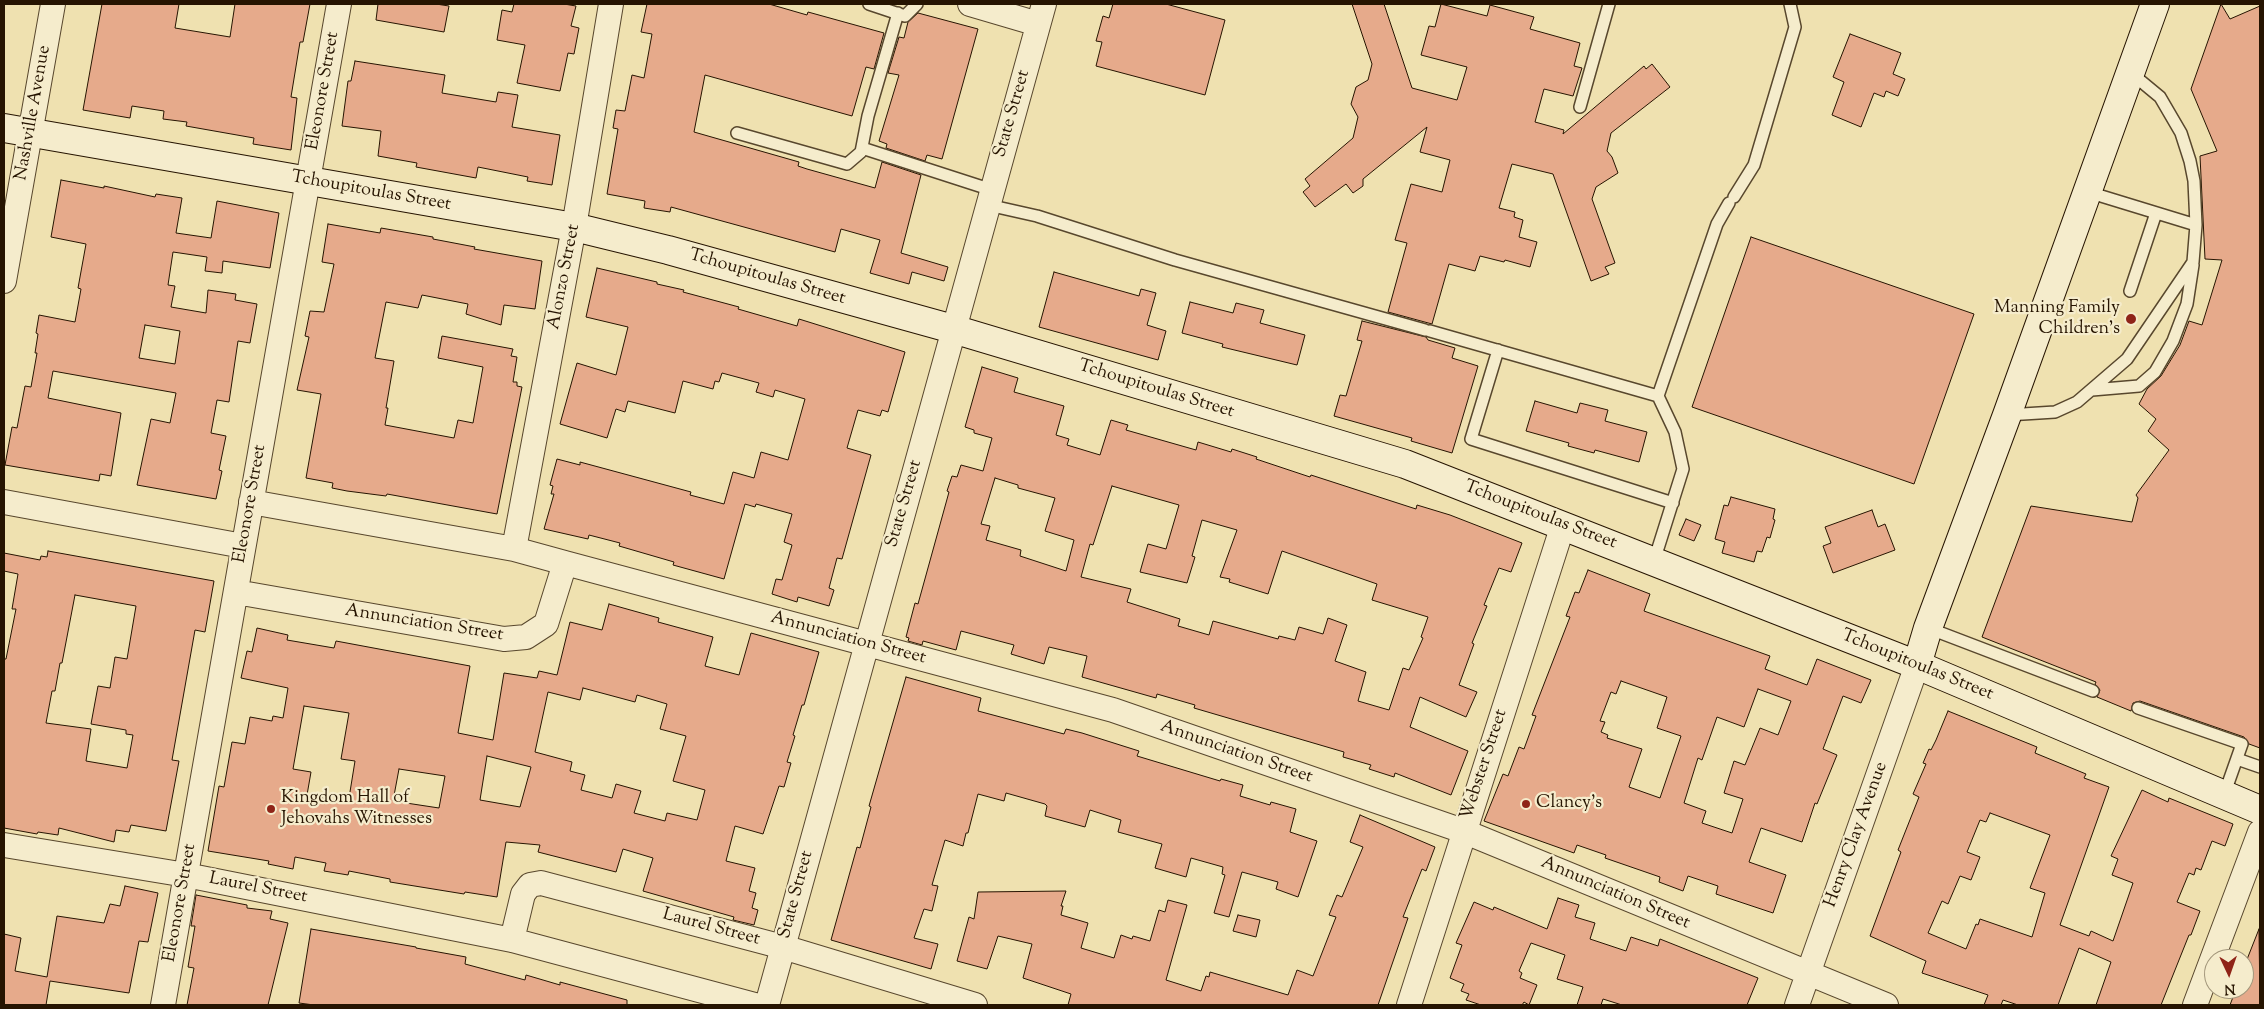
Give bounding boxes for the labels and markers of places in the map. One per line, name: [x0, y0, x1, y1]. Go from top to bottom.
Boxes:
place label: Manning Family Children's: [1994, 298, 2120, 340]
marker: Manning Family Children's: [2124, 312, 2138, 326]
place label: Kingdom Hall of Jehovahs Witnesses: [281, 788, 432, 831]
place label: Clancy's: [1536, 793, 1602, 815]
marker: Clancy's: [1520, 798, 1532, 810]
marker: Kingdom Hall of Jehovahs Witnesses: [265, 803, 277, 815]

